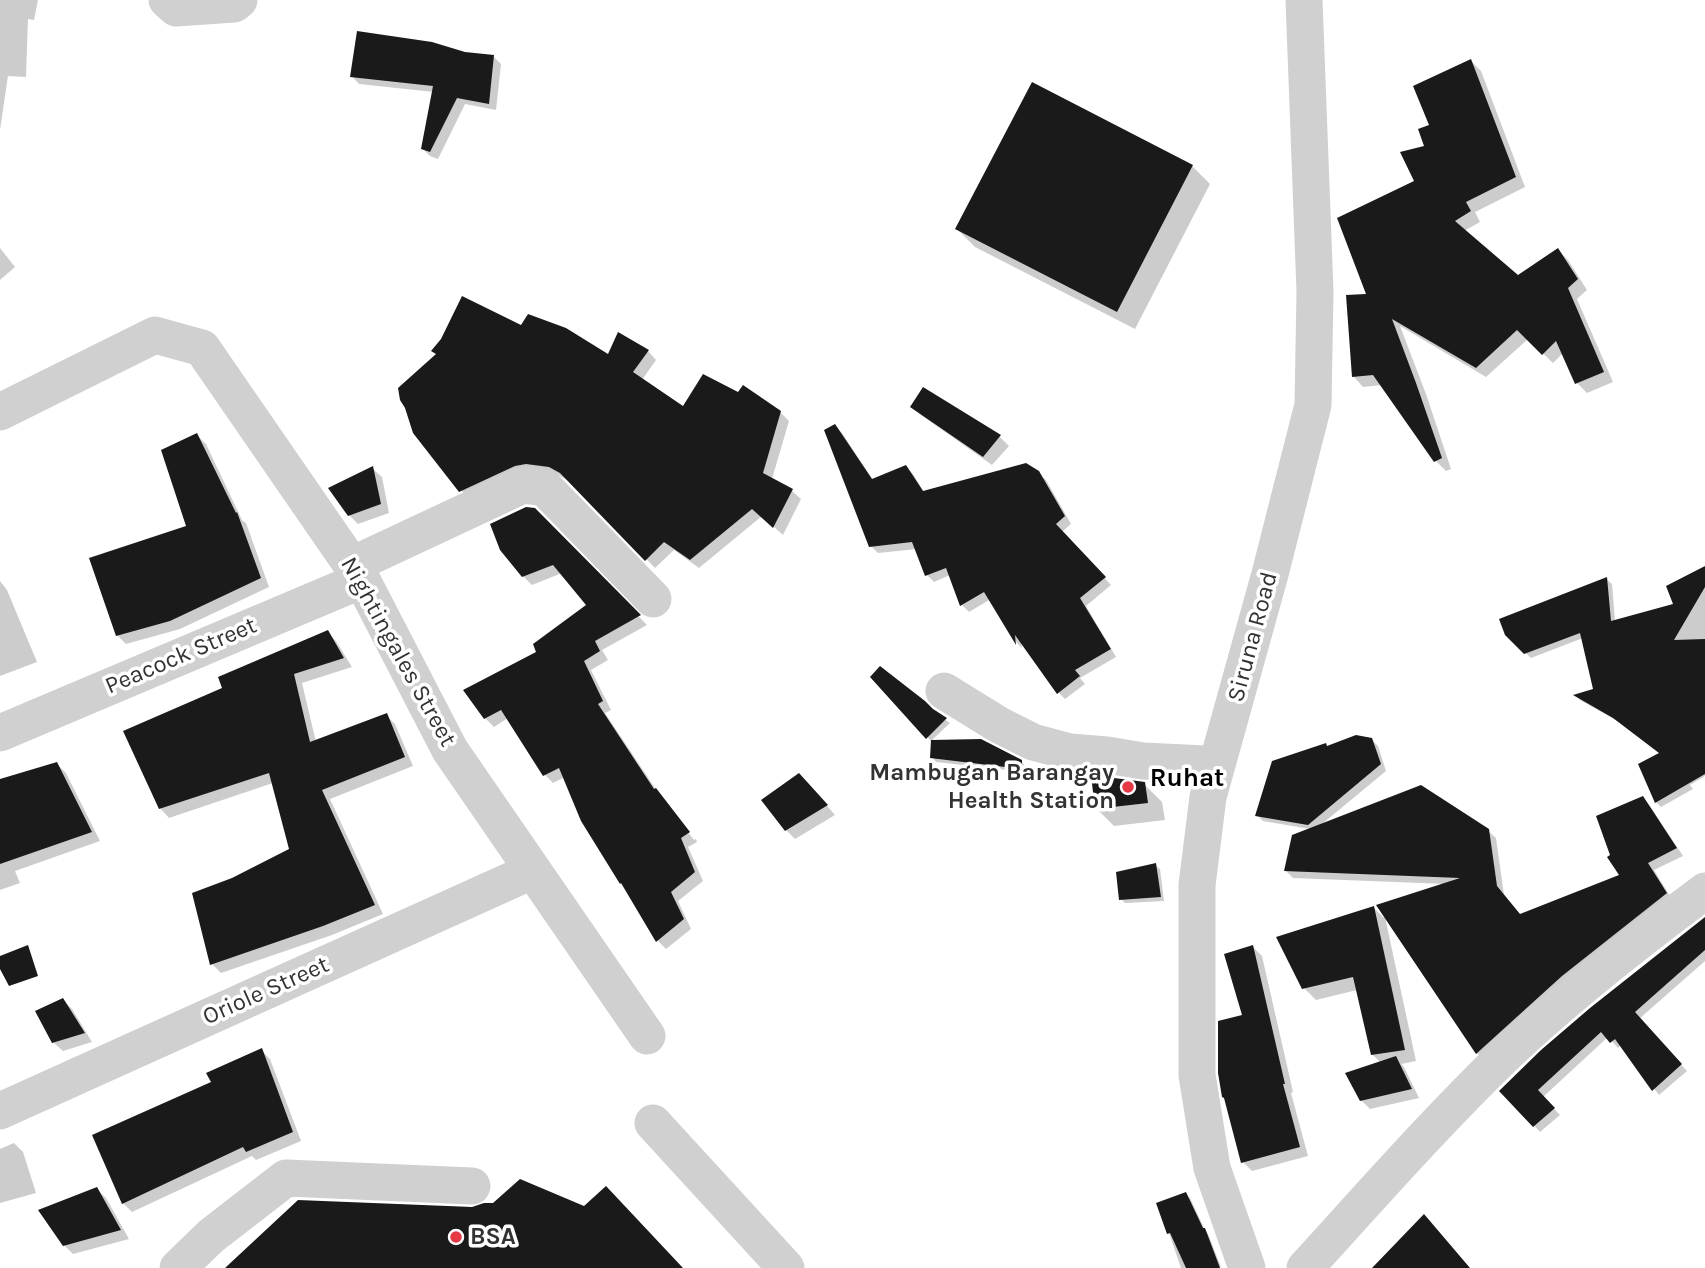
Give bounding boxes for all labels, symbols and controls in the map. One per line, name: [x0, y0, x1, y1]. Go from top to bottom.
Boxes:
street label: Nightingales Street: [334, 552, 462, 752]
street label: Siruna Road: [1222, 569, 1284, 705]
street label: Peacock Street: [101, 611, 261, 701]
place label: Mambugan Barangay Health Station: [869, 759, 1114, 815]
district label: Ruhat: [1150, 763, 1224, 795]
marker: Mambugan Barangay Health Station: [1120, 779, 1136, 795]
street label: Oriole Street: [198, 950, 334, 1032]
place label: BSA: [470, 1223, 516, 1251]
marker: BSA: [448, 1229, 464, 1245]

